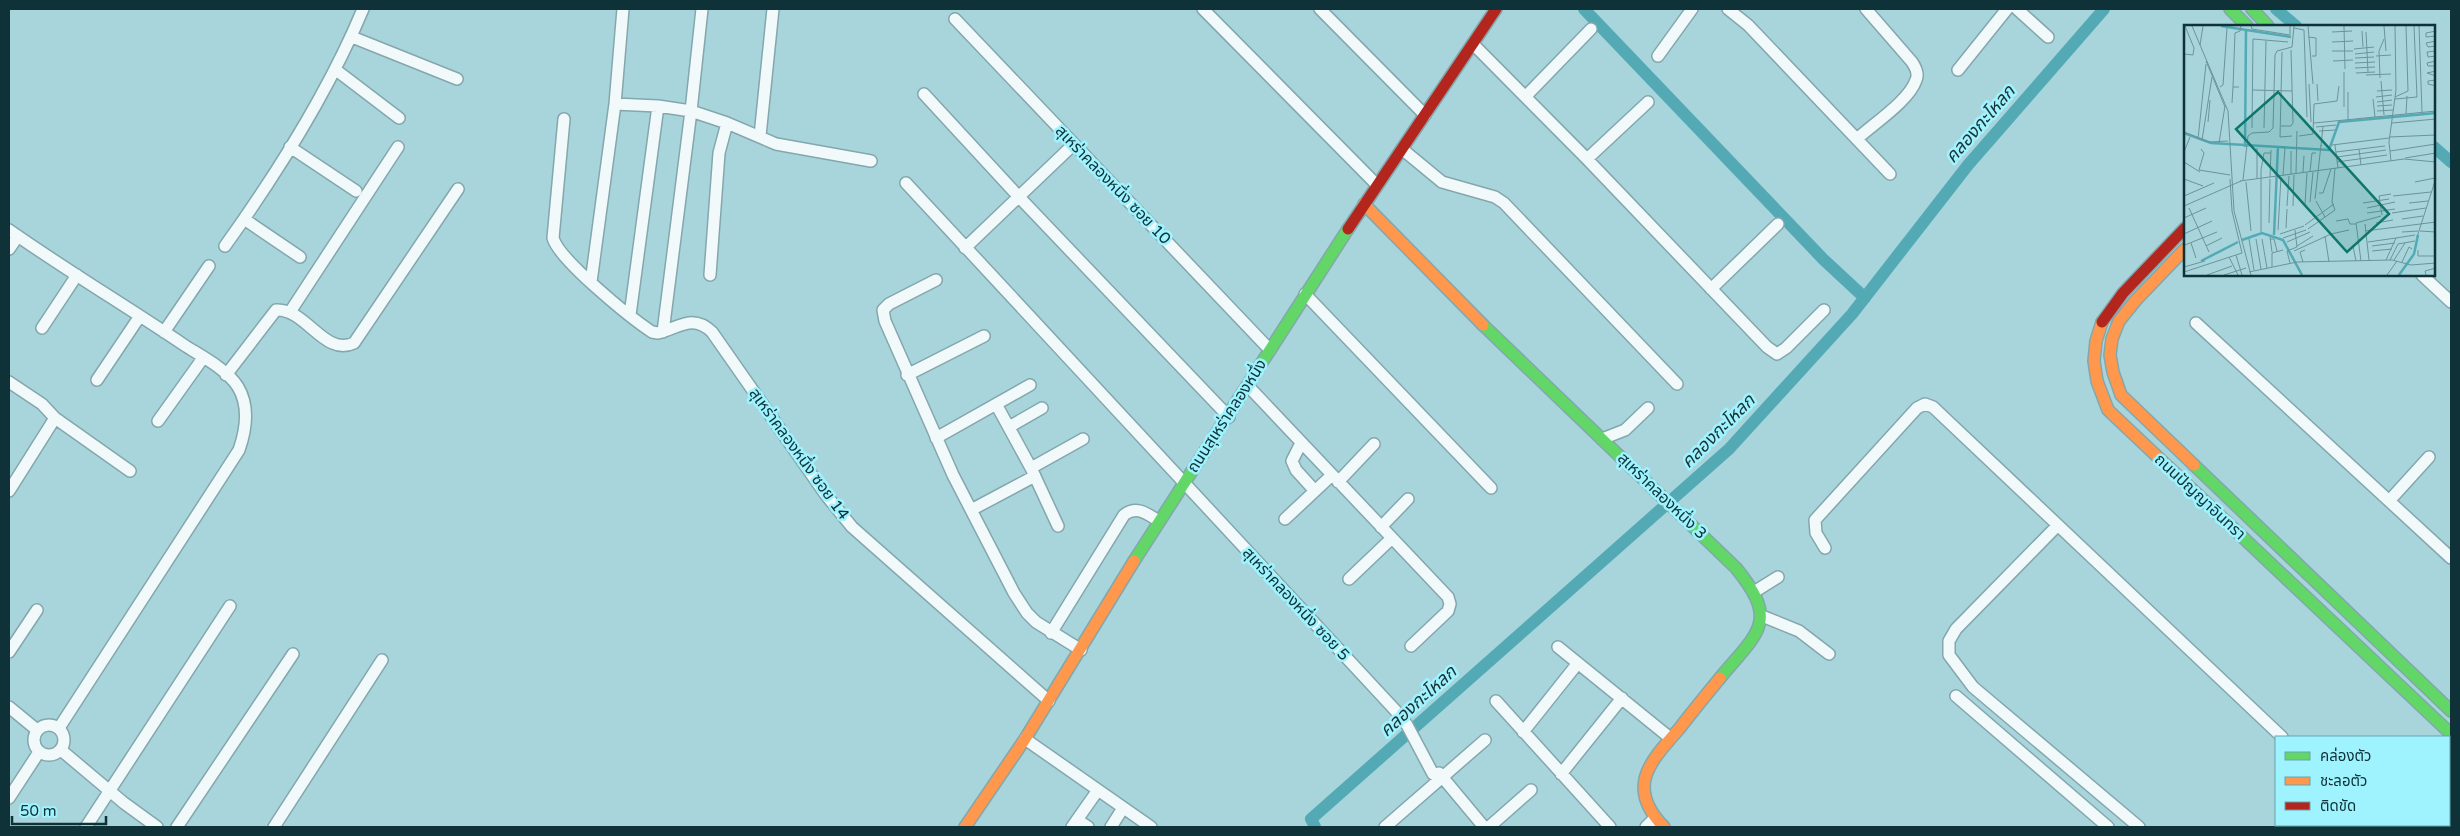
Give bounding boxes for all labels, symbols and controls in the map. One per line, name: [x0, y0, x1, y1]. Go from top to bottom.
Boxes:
inset map: [2184, 25, 2435, 276]
water label: คลองกะโหลก: [1940, 80, 2020, 167]
street label: สุเหร่าคลองหนึ่ง ซอย 10: [1051, 120, 1177, 249]
street label: ถนนสุเหร่าคลองหนึ่ง: [1181, 354, 1271, 477]
street label: สุเหร่าคลองหนึ่ง ซอย 14: [744, 383, 855, 524]
water label: คลองกะโหลก: [1676, 389, 1760, 473]
street label: สุเหร่าคลองหนึ่ง 3: [1613, 447, 1712, 544]
street label: ถนนปัญญาอินทรา: [2150, 450, 2250, 544]
street label: สุเหร่าคลองหนึ่ง ซอย 5: [1238, 542, 1355, 665]
water label: คลองกะโหลก: [1375, 660, 1462, 741]
legend: [2275, 736, 2450, 826]
text: คล่องตัว: [2320, 747, 2371, 765]
text: ชะลอตัว: [2320, 772, 2367, 790]
scale bar: [12, 794, 106, 826]
text: ติดขัด: [2320, 797, 2356, 815]
text: 50 m: [20, 802, 57, 820]

